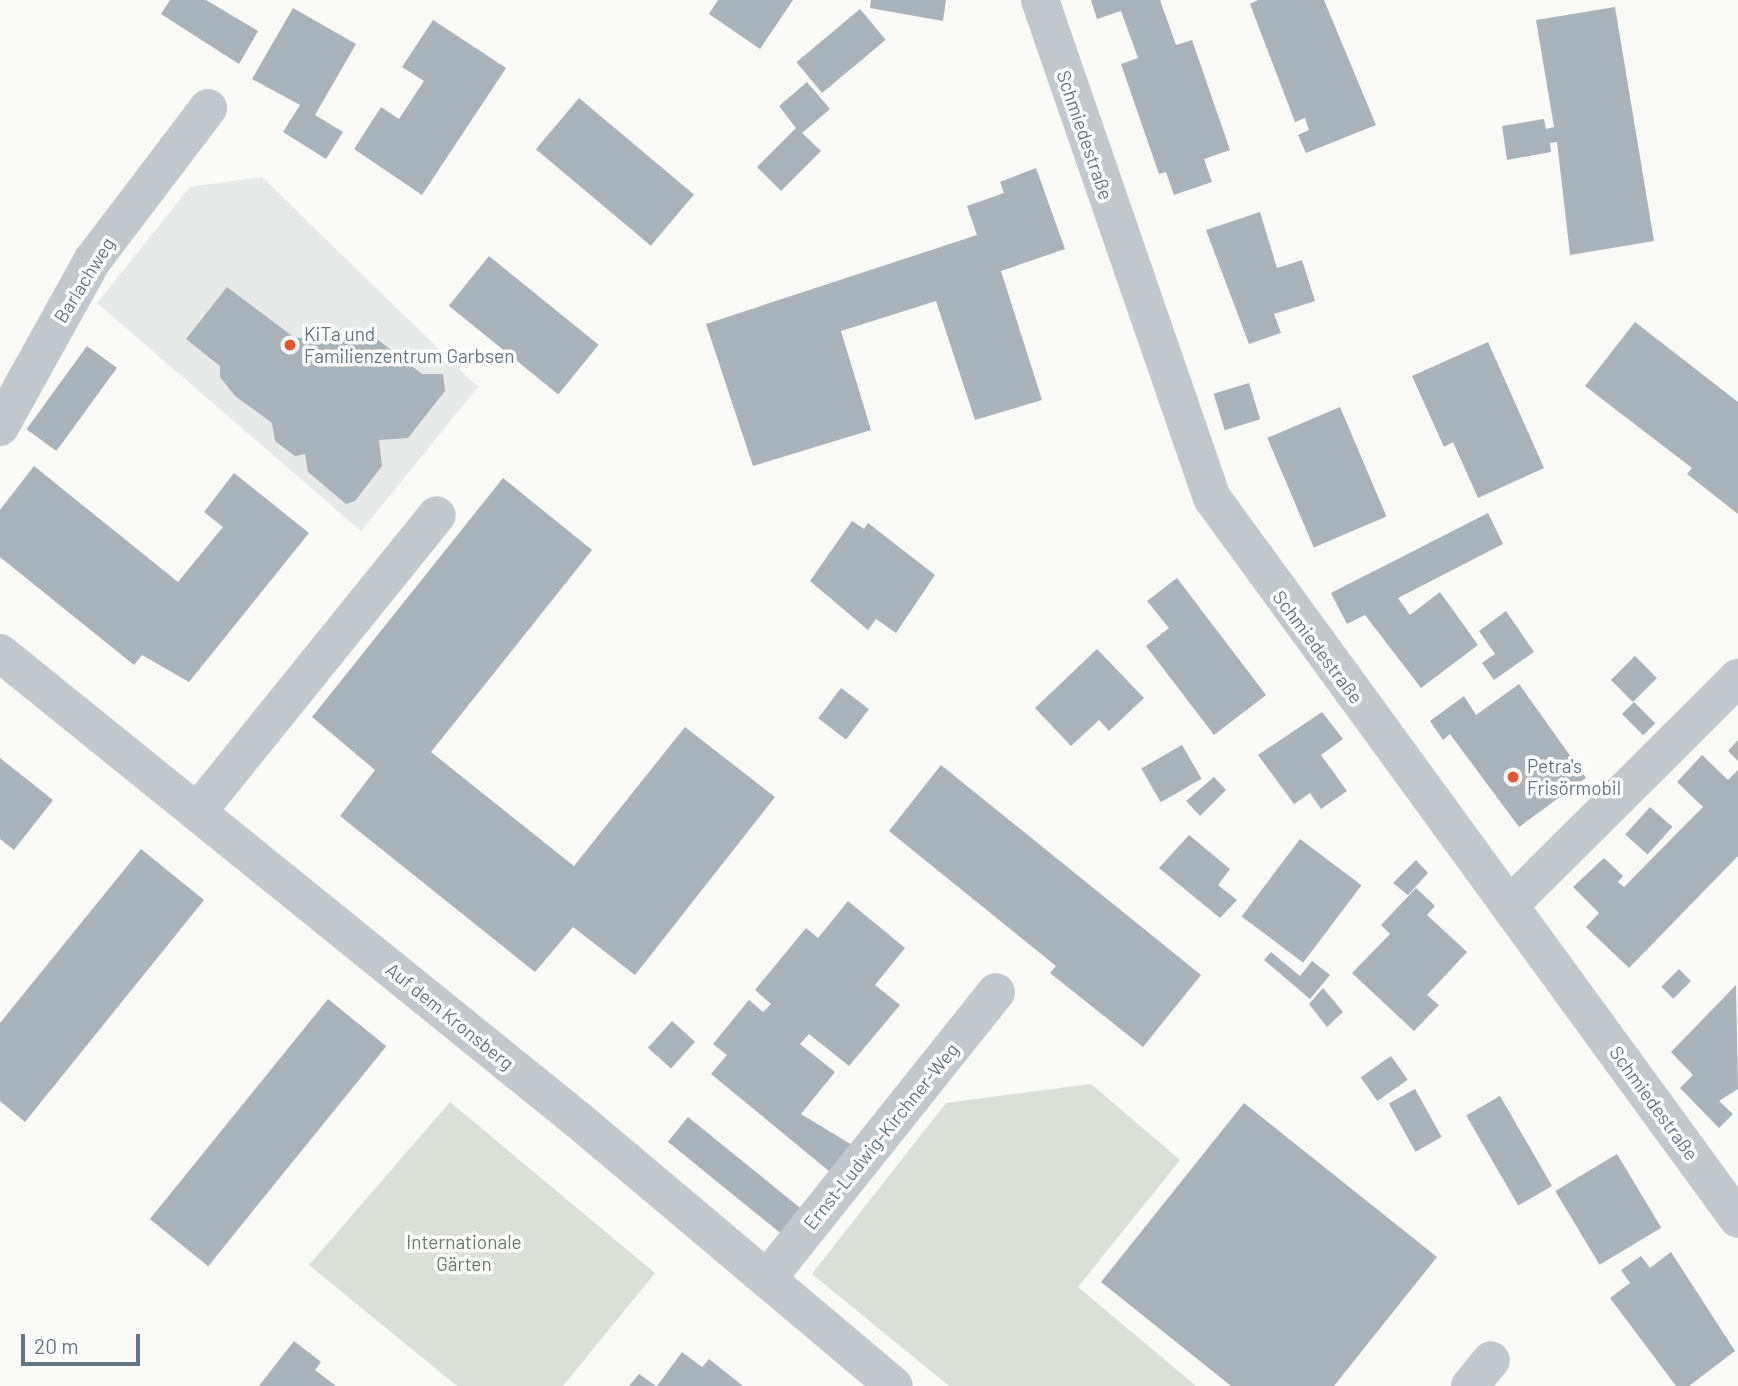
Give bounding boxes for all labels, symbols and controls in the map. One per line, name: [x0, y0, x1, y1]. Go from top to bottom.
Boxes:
street label: Schmiedestraße: [1052, 67, 1118, 203]
street label: Barlachweg: [49, 233, 119, 327]
place label: KiTa und Familienzentrum Garbsen: [304, 323, 514, 367]
marker: KiTa und Familienzentrum Garbsen: [282, 337, 298, 353]
street label: Schmiedestraße: [1268, 586, 1368, 708]
place label: Petra's Frisörmobil: [1527, 755, 1621, 799]
marker: Petra's Frisörmobil: [1505, 769, 1521, 785]
street label: Auf dem Kronsberg: [382, 958, 518, 1074]
street label: Ernst-Ludwig-Kirchner-Weg: [799, 1038, 963, 1234]
street label: Schmiedestraße: [1605, 1041, 1703, 1165]
park label: Internationale Gärten: [406, 1231, 522, 1275]
scale bar: [24, 1320, 144, 1364]
text: 20 m: [34, 1333, 79, 1358]

